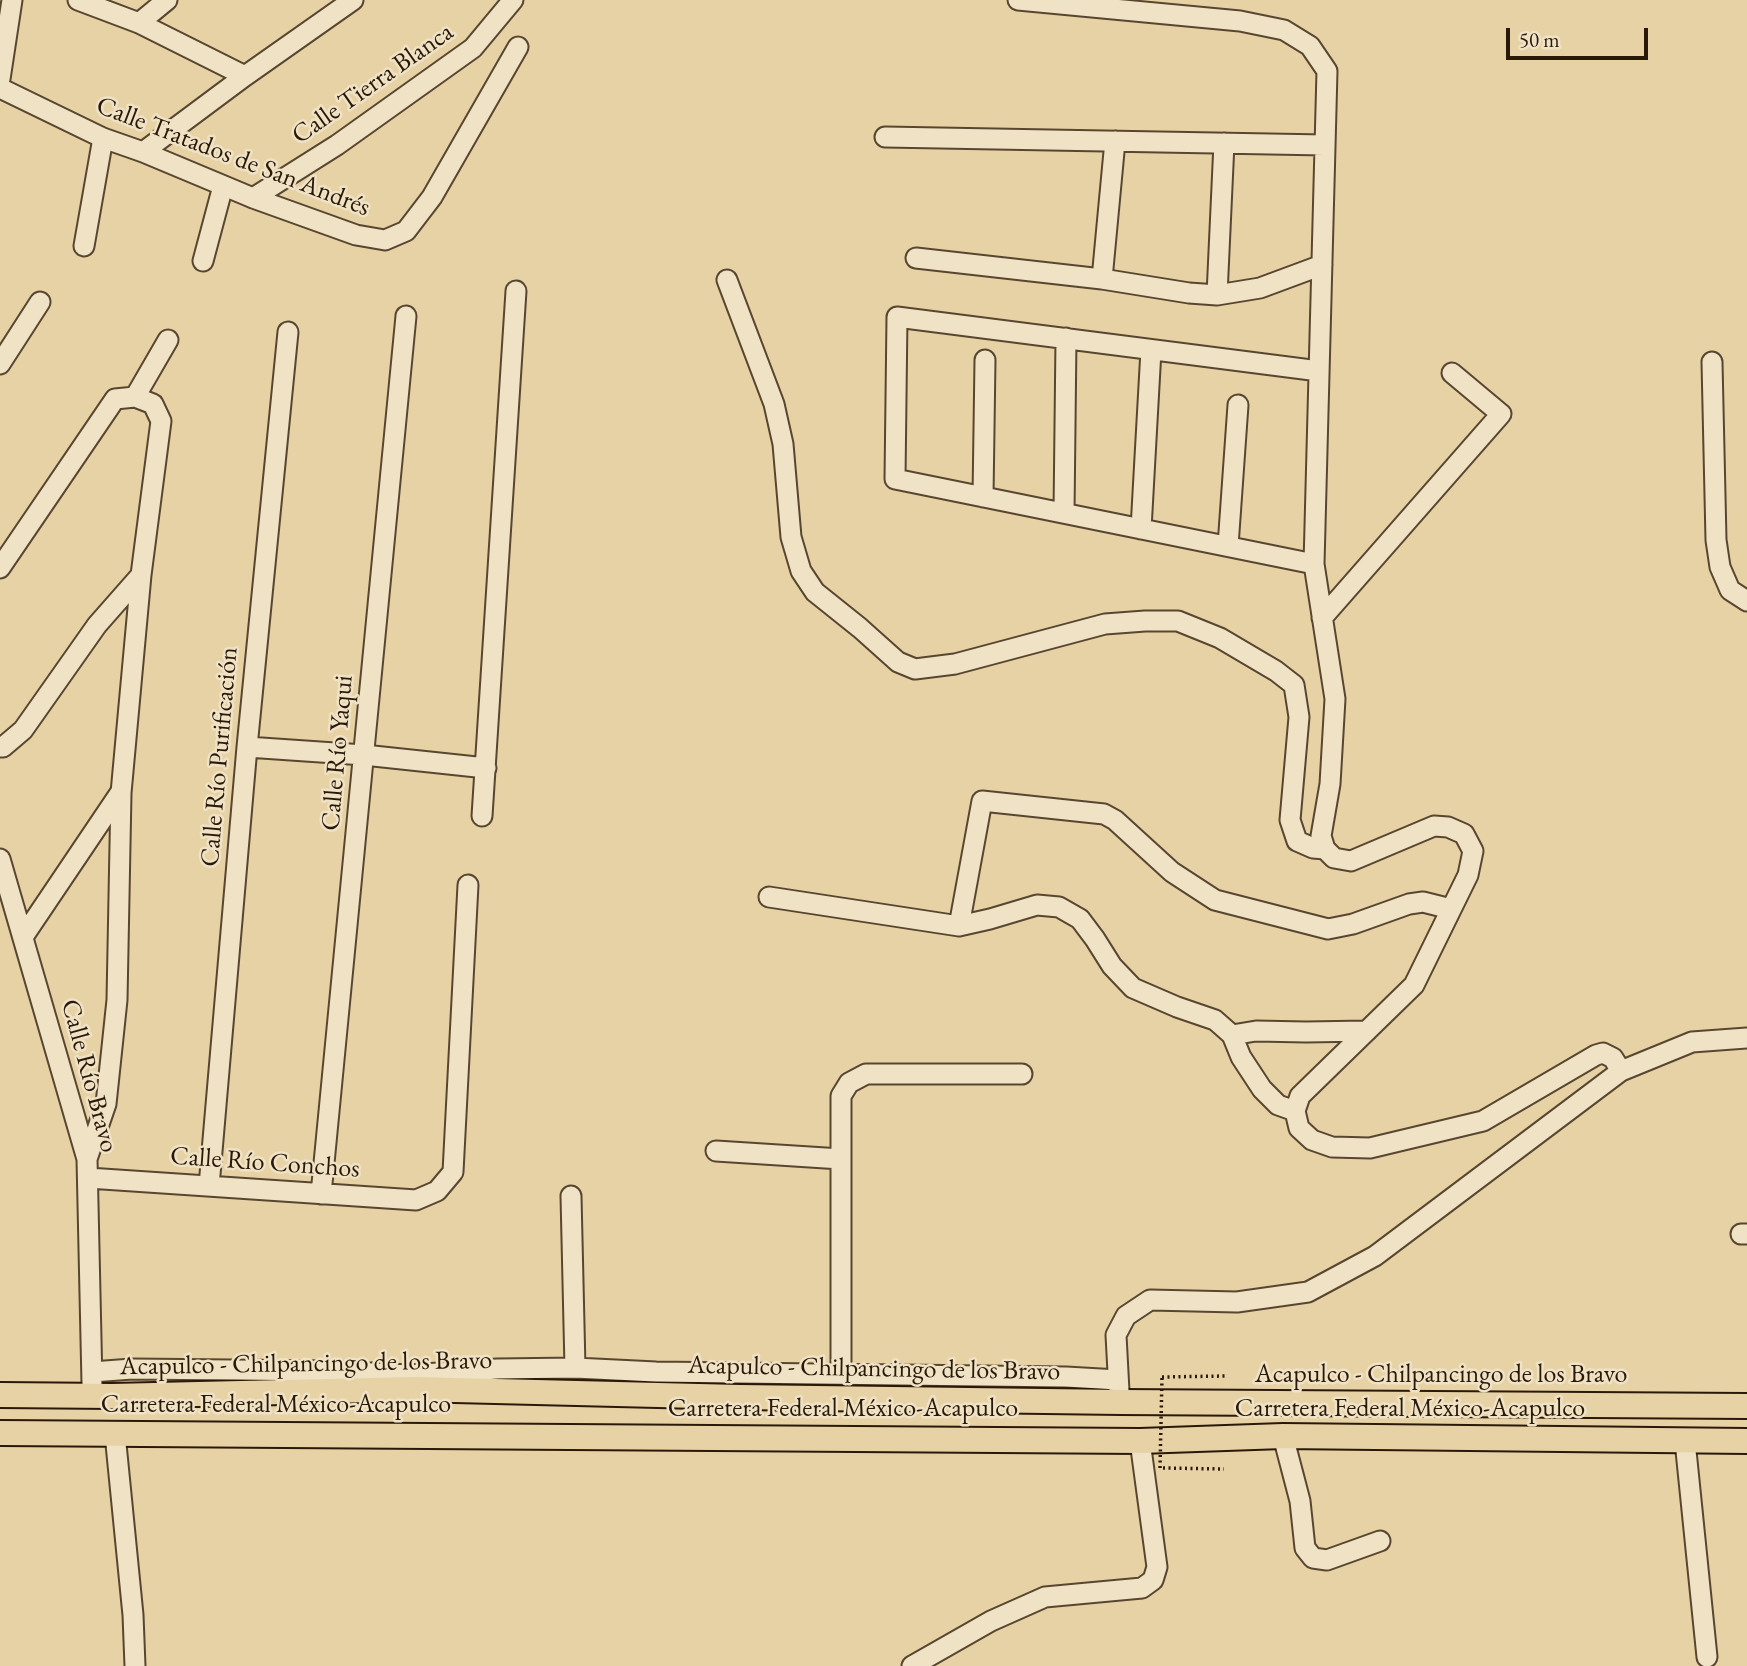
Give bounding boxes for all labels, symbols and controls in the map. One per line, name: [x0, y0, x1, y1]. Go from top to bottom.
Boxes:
scale bar: [1509, 14, 1651, 58]
street label: Calle Tierra Blanca: [286, 17, 460, 151]
text: 50 m: [1519, 26, 1560, 53]
street label: Calle Tratados de San Andrés: [92, 90, 374, 224]
street label: Calle Río Purificación: [195, 646, 245, 868]
street label: Calle Río Yaqui: [316, 674, 360, 832]
street label: Calle Río Bravo: [54, 996, 124, 1156]
street label: Calle Río Conchos: [169, 1141, 361, 1185]
street label: Acapulco - Chilpancingo de los Bravo: [119, 1345, 493, 1383]
street label: Acapulco - Chilpancingo de los Bravo: [687, 1350, 1061, 1388]
street label: Acapulco - Chilpancingo de los Bravo: [1255, 1359, 1627, 1391]
street label: Carretera Federal México-Acapulco: [101, 1389, 451, 1421]
street label: Carretera Federal México-Acapulco: [668, 1393, 1018, 1425]
street label: Carretera Federal México-Acapulco: [1235, 1393, 1585, 1425]

